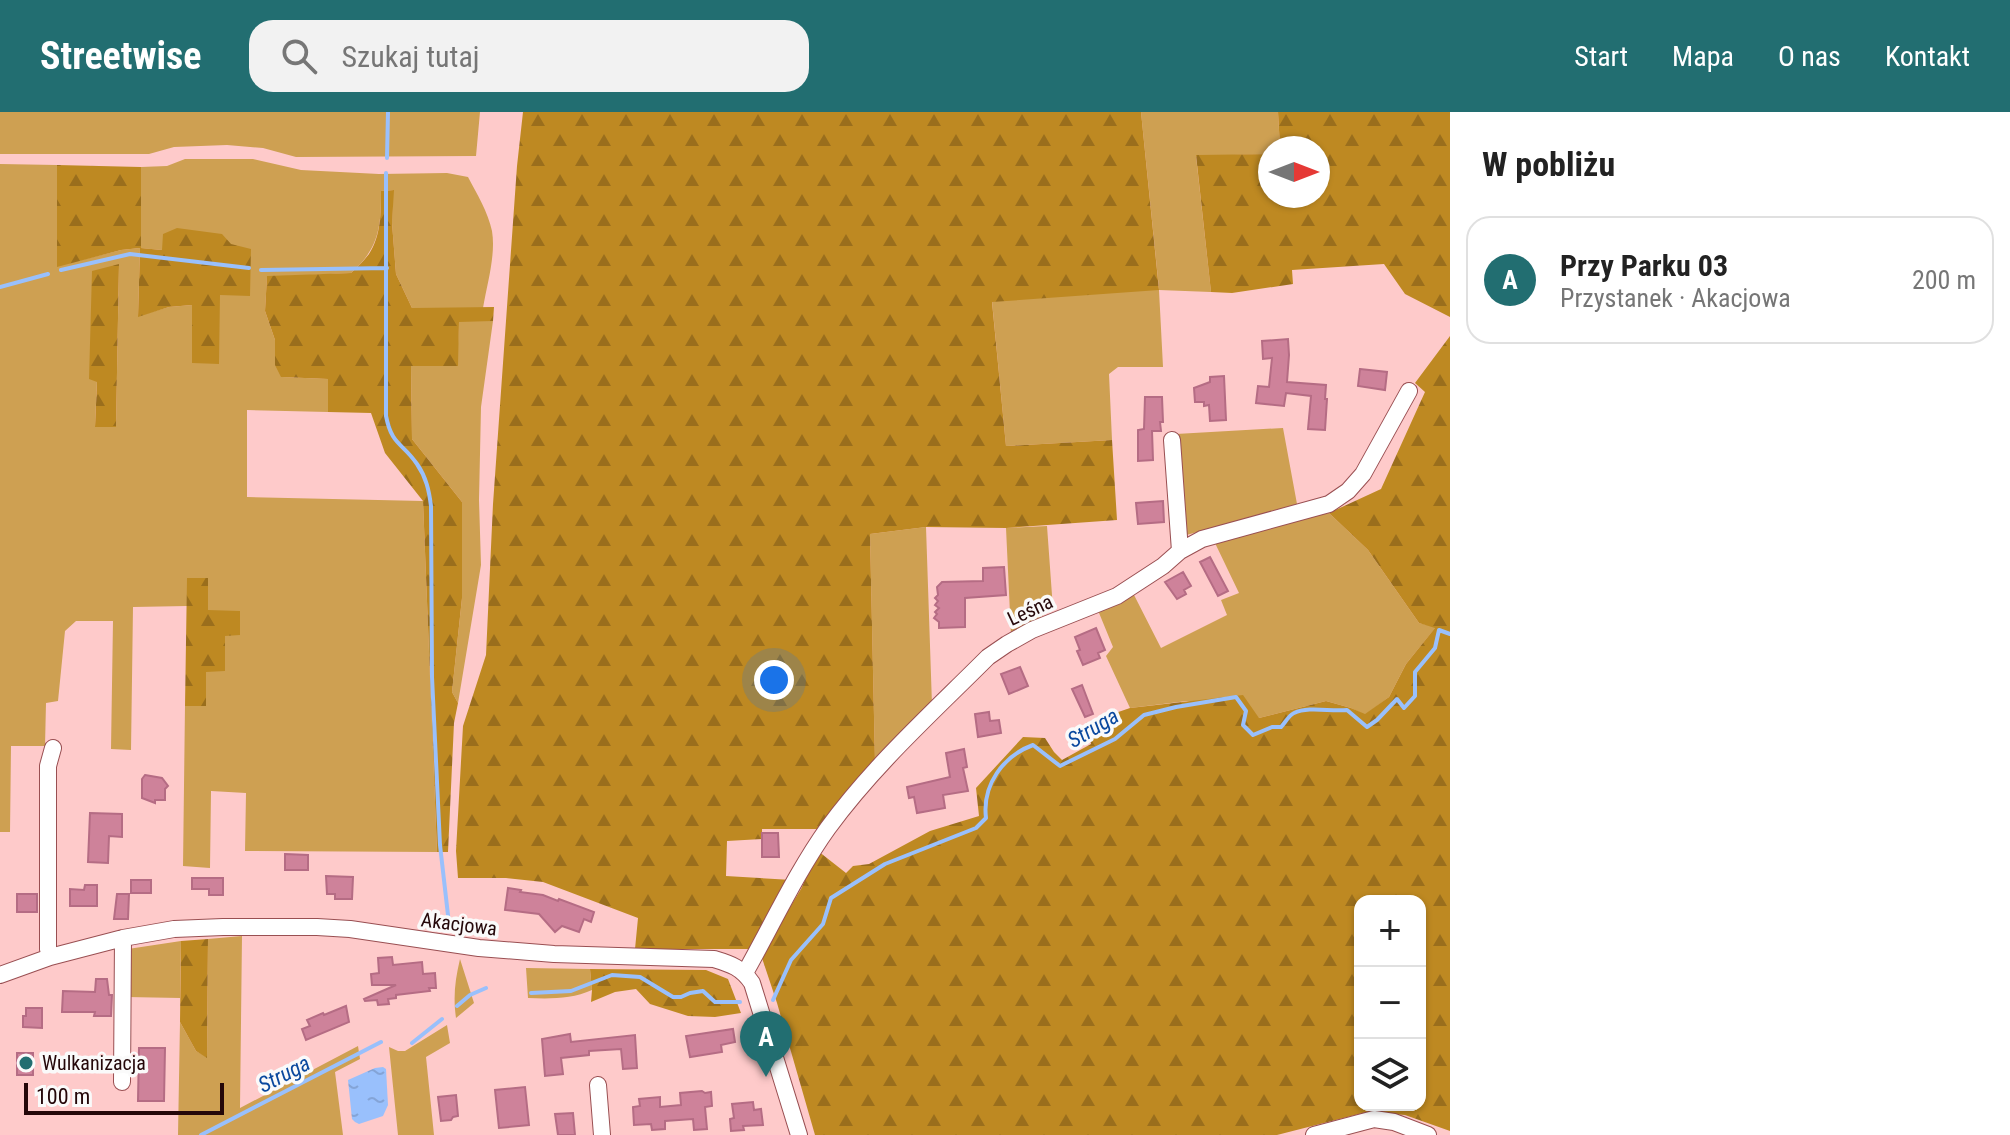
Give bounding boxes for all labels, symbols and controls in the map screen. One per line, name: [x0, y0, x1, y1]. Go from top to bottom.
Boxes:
search box: [249, 20, 809, 92]
text: Streetwise: [40, 34, 201, 78]
icon: search: [277, 34, 321, 78]
text: Szukaj tutaj: [341, 39, 480, 74]
text: Start: [1574, 40, 1628, 73]
text: Mapa: [1672, 40, 1734, 73]
text: O nas: [1778, 40, 1841, 73]
text: Kontakt: [1885, 40, 1970, 73]
north arrow: [1258, 136, 1330, 208]
text: W pobliżu: [1482, 144, 1615, 184]
text: Przy Parku 03: [1560, 248, 1728, 283]
text: A: [1502, 265, 1518, 295]
text: 200 m: [1912, 265, 1976, 295]
text: Przystanek · Akacjowa: [1560, 283, 1791, 313]
street label: Leśna: [1004, 589, 1056, 631]
your location: [754, 660, 794, 700]
water label: Struga: [1063, 703, 1123, 753]
map controls: [1354, 895, 1426, 1111]
button: +: [1354, 895, 1426, 967]
street label: Akacjowa: [420, 907, 498, 941]
button: −: [1354, 967, 1426, 1039]
pin: A: [740, 1011, 792, 1077]
button: layers: [1354, 1039, 1426, 1111]
water label: Struga: [254, 1050, 314, 1098]
place label: Wulkanizacja: [42, 1051, 146, 1075]
marker: Wulkanizacja: [17, 1054, 35, 1072]
scale bar: [24, 1079, 224, 1115]
text: 100 m: [36, 1084, 90, 1109]

